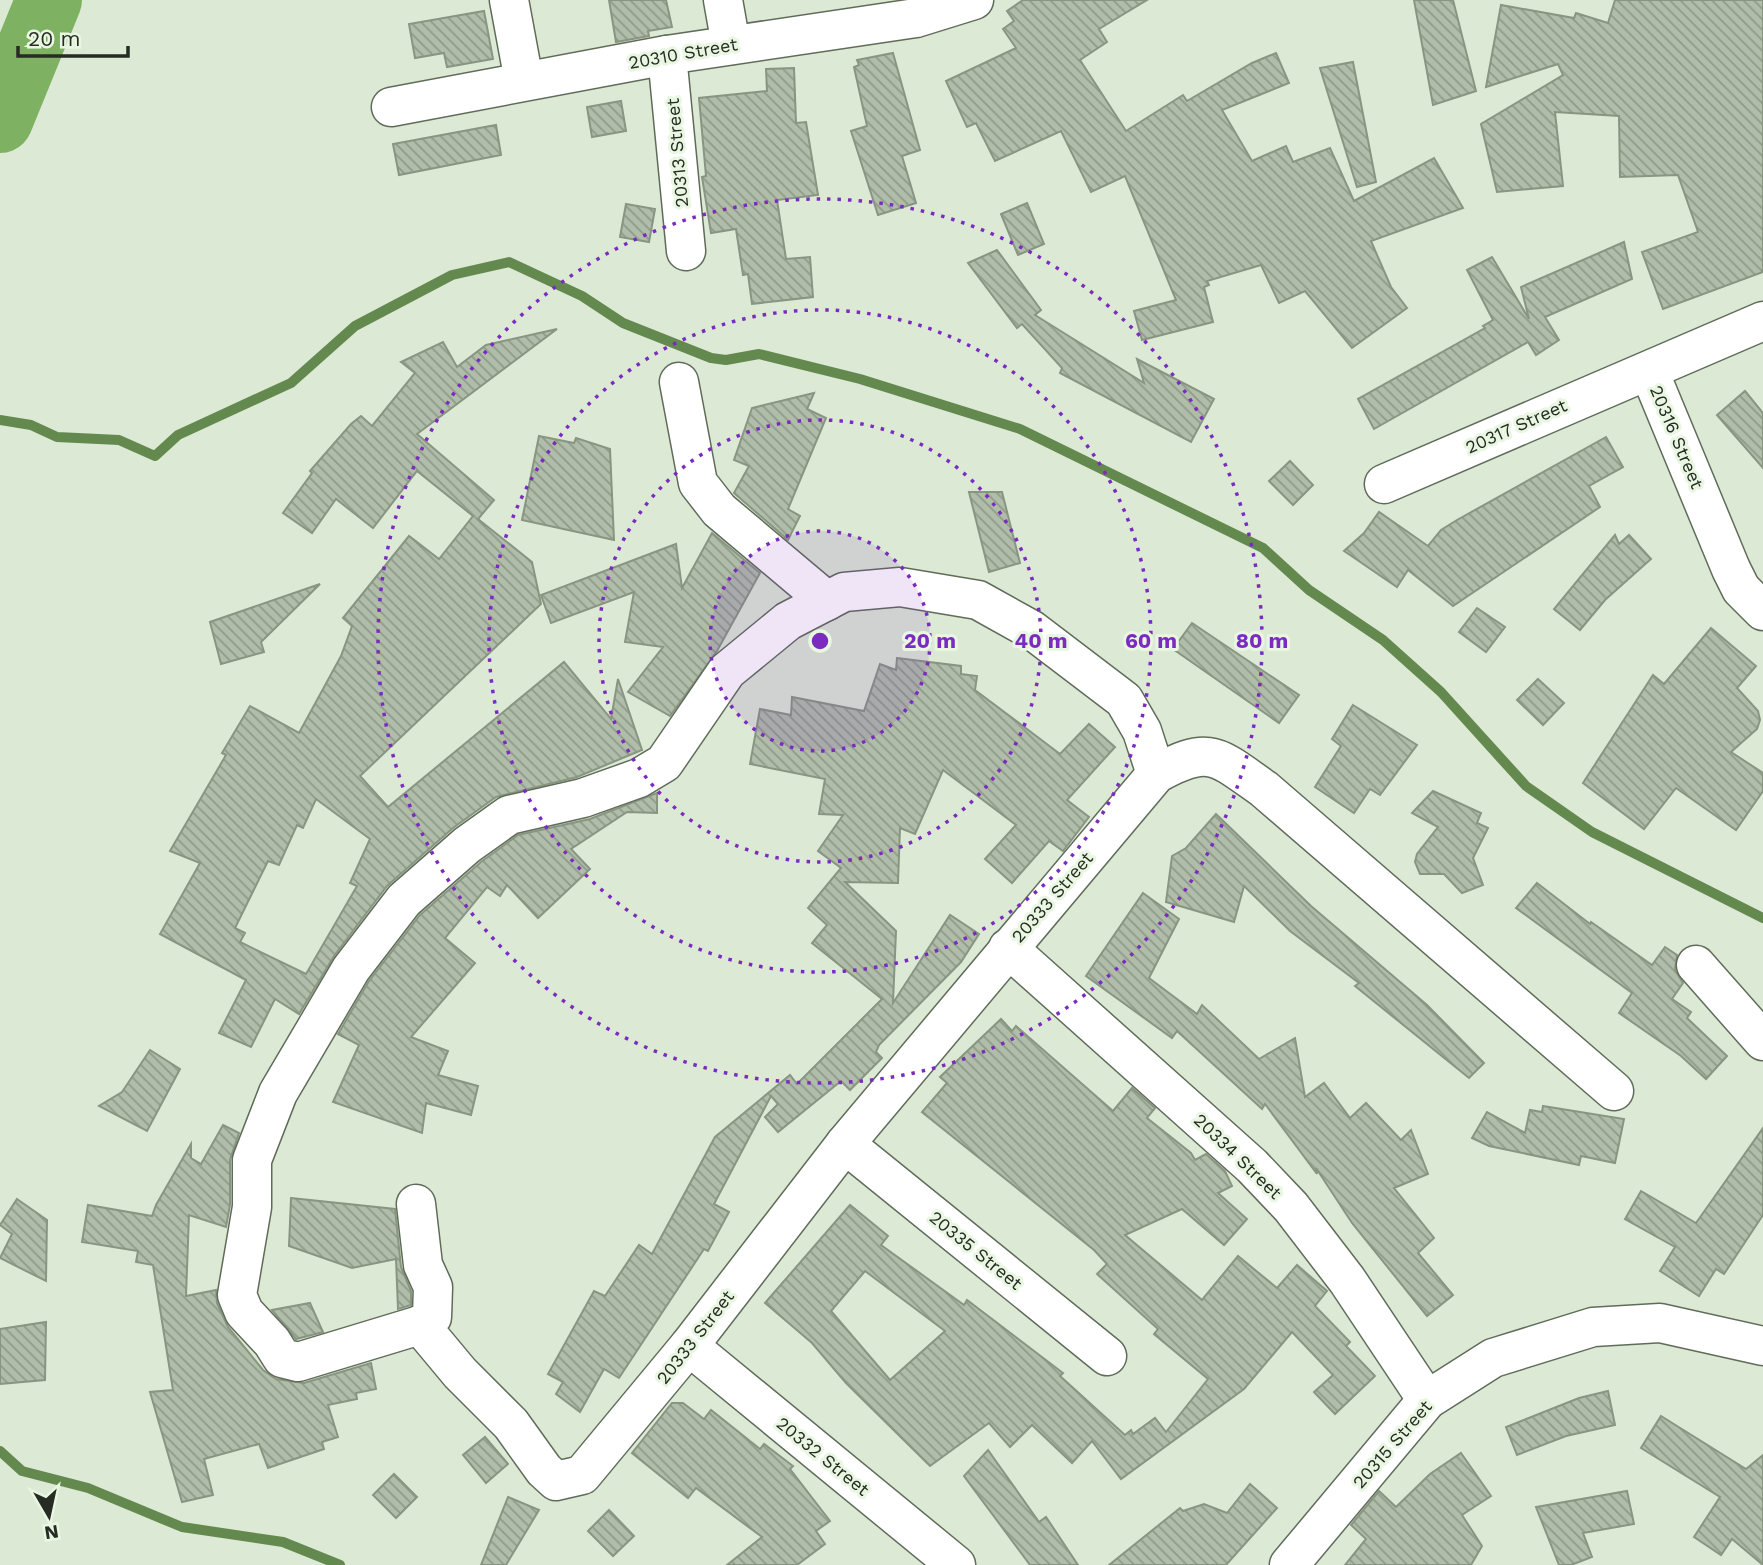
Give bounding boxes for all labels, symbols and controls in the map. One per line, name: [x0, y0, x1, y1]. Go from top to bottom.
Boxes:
scale bar: [18, 14, 128, 58]
text: 20 m: [28, 26, 80, 51]
street label: 20310 Street: [627, 33, 740, 73]
street label: 20313 Street: [662, 97, 692, 209]
street label: 20316 Street: [1646, 382, 1708, 492]
street label: 20317 Street: [1462, 394, 1570, 458]
text: 20 m: [904, 628, 956, 653]
text: 40 m: [1015, 628, 1067, 653]
text: 60 m: [1125, 628, 1177, 653]
text: 80 m: [1236, 628, 1288, 653]
centre of rings: [808, 629, 832, 653]
street label: 20333 Street: [1007, 847, 1097, 947]
street label: 20334 Street: [1190, 1109, 1286, 1203]
street label: 20335 Street: [925, 1206, 1027, 1294]
street label: 20333 Street: [652, 1286, 738, 1388]
street label: 20315 Street: [1348, 1395, 1436, 1492]
street label: 20332 Street: [772, 1412, 874, 1500]
north arrow: [14, 1481, 84, 1551]
text: N: [43, 1520, 60, 1545]

